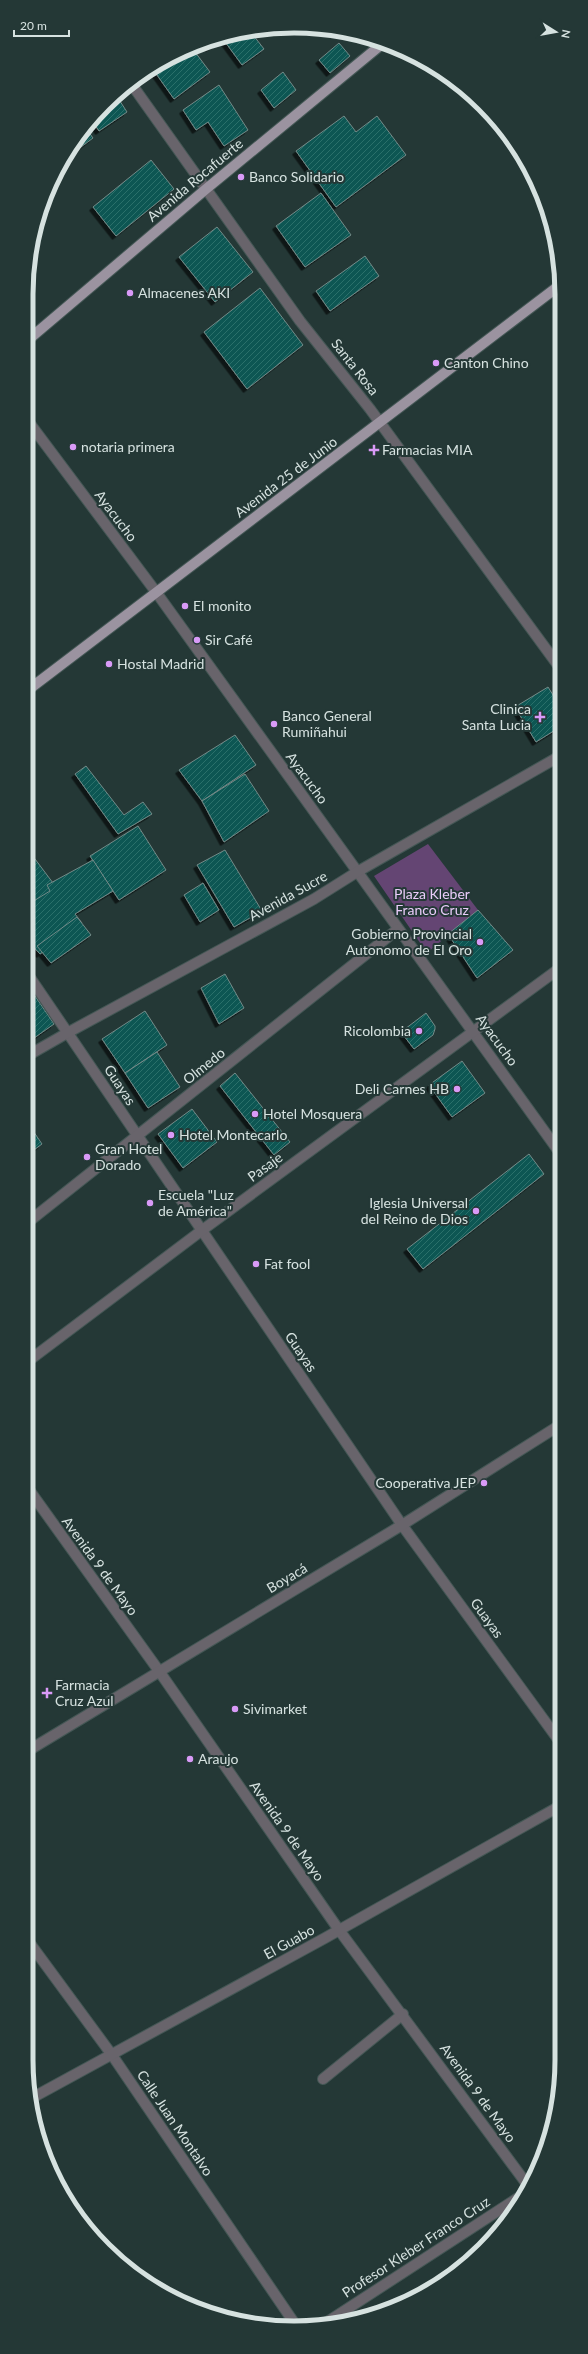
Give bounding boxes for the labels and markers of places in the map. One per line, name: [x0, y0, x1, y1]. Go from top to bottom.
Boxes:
place label: Banco Solidario: [249, 168, 344, 185]
marker: Banco Solidario: [236, 172, 246, 182]
place label: Almacenes AKI: [138, 284, 230, 301]
marker: Almacenes AKI: [125, 288, 135, 298]
place label: Canton Chino: [444, 354, 529, 371]
marker: Canton Chino: [431, 358, 441, 368]
place label: notaria primera: [81, 438, 175, 455]
place label: Farmacias MIA: [382, 441, 473, 458]
marker: notaria primera: [68, 442, 78, 452]
marker: Farmacias MIA: [369, 445, 379, 455]
place label: El monito: [193, 597, 252, 614]
marker: El monito: [180, 601, 190, 611]
place label: Sir Café: [205, 631, 253, 648]
marker: Sir Café: [192, 635, 202, 645]
place label: Hostal Madrid: [117, 655, 204, 672]
marker: Hostal Madrid: [104, 659, 114, 669]
place label: Clinica Santa Lucia: [462, 700, 531, 733]
place label: Banco General Rumiñahui: [282, 707, 372, 740]
marker: Clinica Santa Lucia: [534, 711, 546, 723]
marker: Banco General Rumiñahui: [269, 719, 279, 729]
place label: Gobierno Provincial Autonomo de El Oro: [346, 925, 472, 958]
marker: Gobierno Provincial Autonomo de El Oro: [475, 937, 485, 947]
place label: Ricolombia: [344, 1022, 411, 1039]
marker: Ricolombia: [414, 1026, 424, 1036]
place label: Deli Carnes HB: [355, 1080, 449, 1097]
marker: Deli Carnes HB: [452, 1084, 462, 1094]
place label: Hotel Mosquera: [263, 1105, 362, 1122]
marker: Hotel Mosquera: [250, 1109, 260, 1119]
place label: Hotel Montecarlo: [179, 1126, 287, 1143]
marker: Hotel Montecarlo: [166, 1130, 176, 1140]
place label: Gran Hotel Dorado: [95, 1140, 162, 1173]
marker: Gran Hotel Dorado: [82, 1152, 92, 1162]
place label: Escuela "Luz de América": [158, 1186, 234, 1219]
place label: Iglesia Universal del Reino de Dios: [361, 1194, 468, 1227]
marker: Escuela "Luz de América": [145, 1198, 155, 1208]
marker: Iglesia Universal del Reino de Dios: [471, 1206, 481, 1216]
place label: Fat fool: [264, 1255, 310, 1272]
marker: Fat fool: [251, 1259, 261, 1269]
place label: Cooperativa JEP: [376, 1474, 476, 1491]
marker: Cooperativa JEP: [479, 1478, 489, 1488]
place label: Farmacia Cruz Azul: [55, 1676, 114, 1709]
marker: Farmacia Cruz Azul: [42, 1688, 52, 1698]
place label: Sivimarket: [243, 1700, 307, 1717]
marker: Sivimarket: [230, 1704, 240, 1714]
place label: Araujo: [198, 1750, 239, 1767]
marker: Araujo: [185, 1754, 195, 1764]

